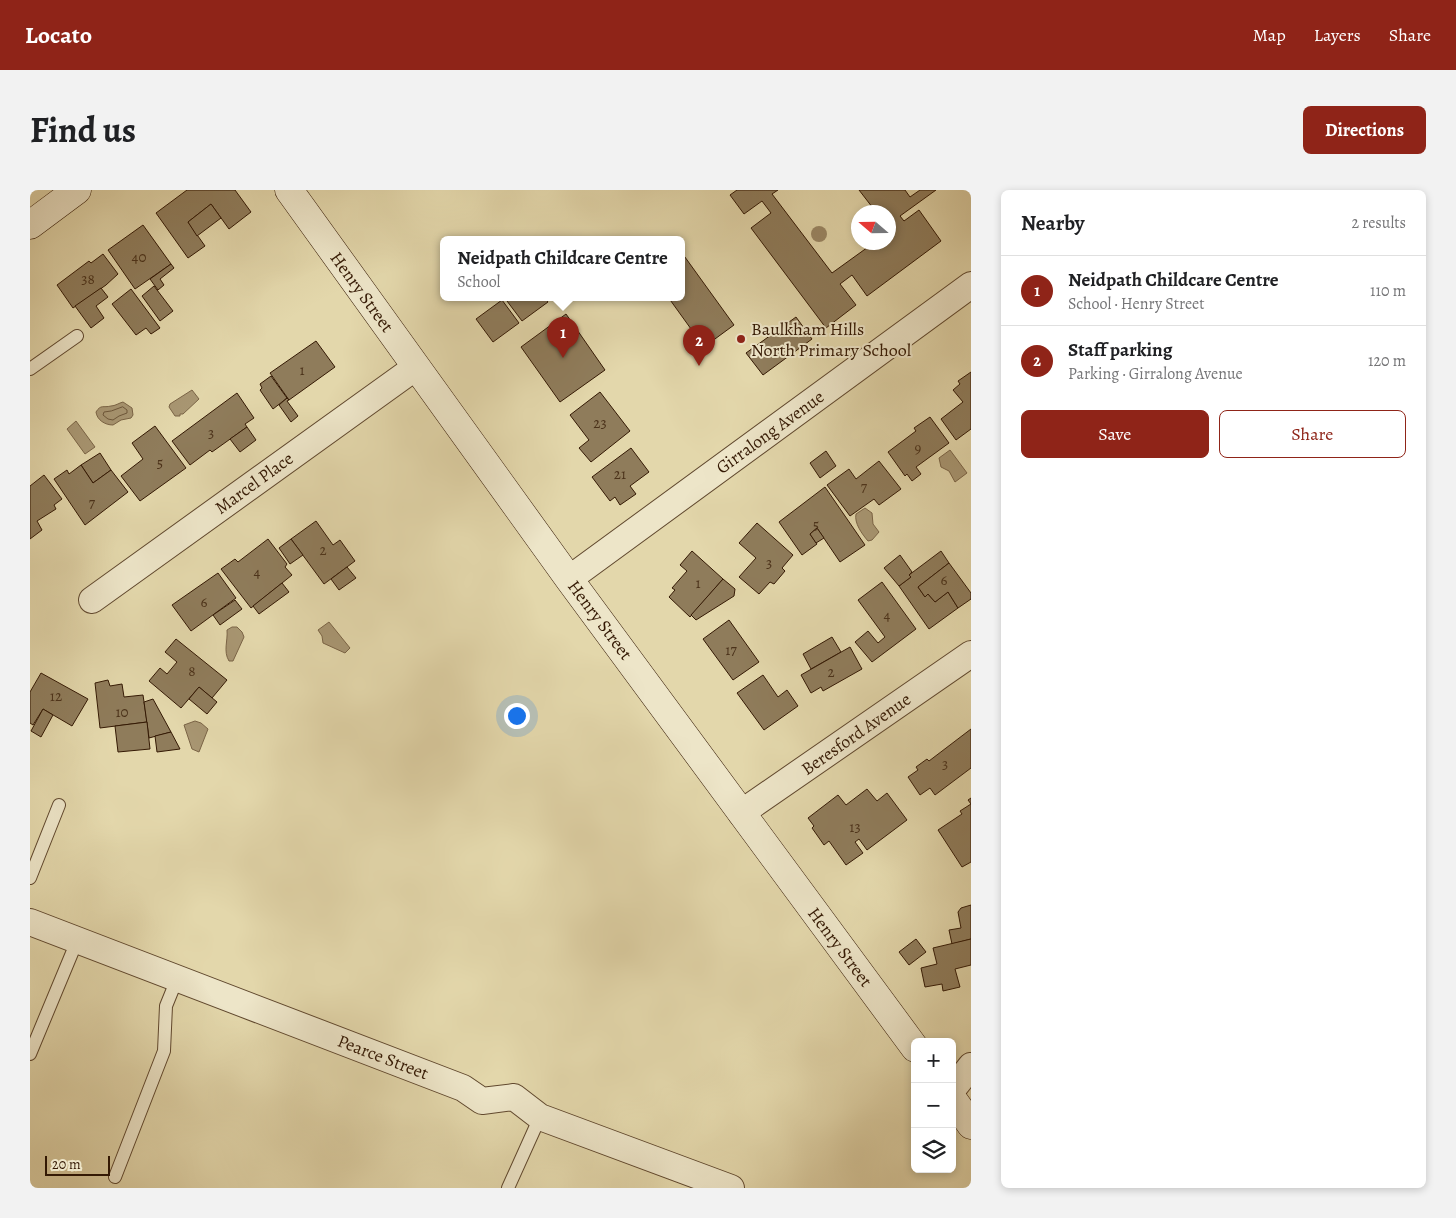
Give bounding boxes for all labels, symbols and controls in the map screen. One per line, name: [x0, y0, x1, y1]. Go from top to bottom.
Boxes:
text: Locato: [25, 19, 92, 51]
text: Map: [1253, 23, 1286, 47]
text: Layers: [1314, 23, 1361, 47]
text: Share: [1389, 23, 1431, 47]
text: Find us: [30, 106, 136, 154]
button: Directions: [1303, 106, 1426, 154]
north arrow: [851, 205, 896, 250]
text: Nearby: [1021, 209, 1084, 237]
text: 2 results: [1351, 212, 1406, 234]
popup: [440, 236, 685, 301]
text: Neidpath Childcare Centre: [457, 245, 668, 271]
house number: 40: [132, 247, 146, 267]
street label: Henry Street: [325, 247, 399, 337]
text: Neidpath Childcare Centre: [1068, 267, 1279, 293]
house number: 38: [81, 269, 95, 289]
text: School: [457, 271, 501, 293]
text: 1: [1034, 280, 1040, 302]
text: 110 m: [1370, 280, 1406, 302]
text: School · Henry Street: [1068, 293, 1205, 315]
pin: 1: [547, 317, 579, 358]
place label: Baulkham Hills North Primary School: [751, 317, 912, 362]
pin: 2: [683, 325, 715, 366]
marker: Baulkham Hills North Primary School: [735, 333, 747, 345]
text: Staff parking: [1068, 337, 1172, 363]
text: 2: [1033, 350, 1041, 372]
text: 120 m: [1368, 350, 1406, 372]
house number: 1: [299, 360, 305, 380]
text: Parking · Girralong Avenue: [1068, 363, 1243, 385]
street label: Girralong Avenue: [711, 385, 829, 479]
button: Save: [1021, 410, 1209, 458]
button: Share: [1219, 410, 1406, 458]
house number: 23: [593, 413, 607, 433]
house number: 3: [208, 423, 214, 443]
house number: 9: [915, 438, 922, 458]
street label: Marcel Place: [210, 446, 298, 520]
house number: 5: [157, 453, 163, 473]
house number: 21: [614, 464, 626, 484]
house number: 7: [861, 477, 868, 497]
house number: 7: [89, 493, 96, 513]
house number: 5: [813, 515, 819, 535]
house number: 2: [319, 540, 327, 560]
house number: 3: [766, 553, 772, 573]
house number: 4: [254, 562, 261, 582]
house number: 6: [941, 570, 948, 590]
house number: 1: [695, 573, 701, 593]
street label: Henry Street: [562, 575, 638, 665]
house number: 6: [201, 592, 208, 612]
house number: 4: [884, 605, 891, 625]
house number: 17: [725, 640, 737, 660]
house number: 8: [188, 661, 196, 681]
house number: 2: [827, 662, 835, 682]
house number: 12: [50, 686, 62, 706]
street label: Beresford Avenue: [796, 687, 916, 781]
house number: 10: [115, 702, 129, 722]
your location: [504, 703, 530, 729]
house number: 3: [942, 754, 948, 774]
house number: 13: [849, 817, 861, 837]
street label: Henry Street: [802, 902, 878, 992]
street label: Pearce Street: [334, 1029, 432, 1085]
map controls: [911, 1038, 956, 1173]
button: +: [911, 1038, 956, 1083]
button: −: [911, 1083, 956, 1128]
button: layers: [911, 1128, 956, 1173]
scale bar: [45, 1153, 110, 1176]
text: 20 m: [52, 1155, 81, 1174]

